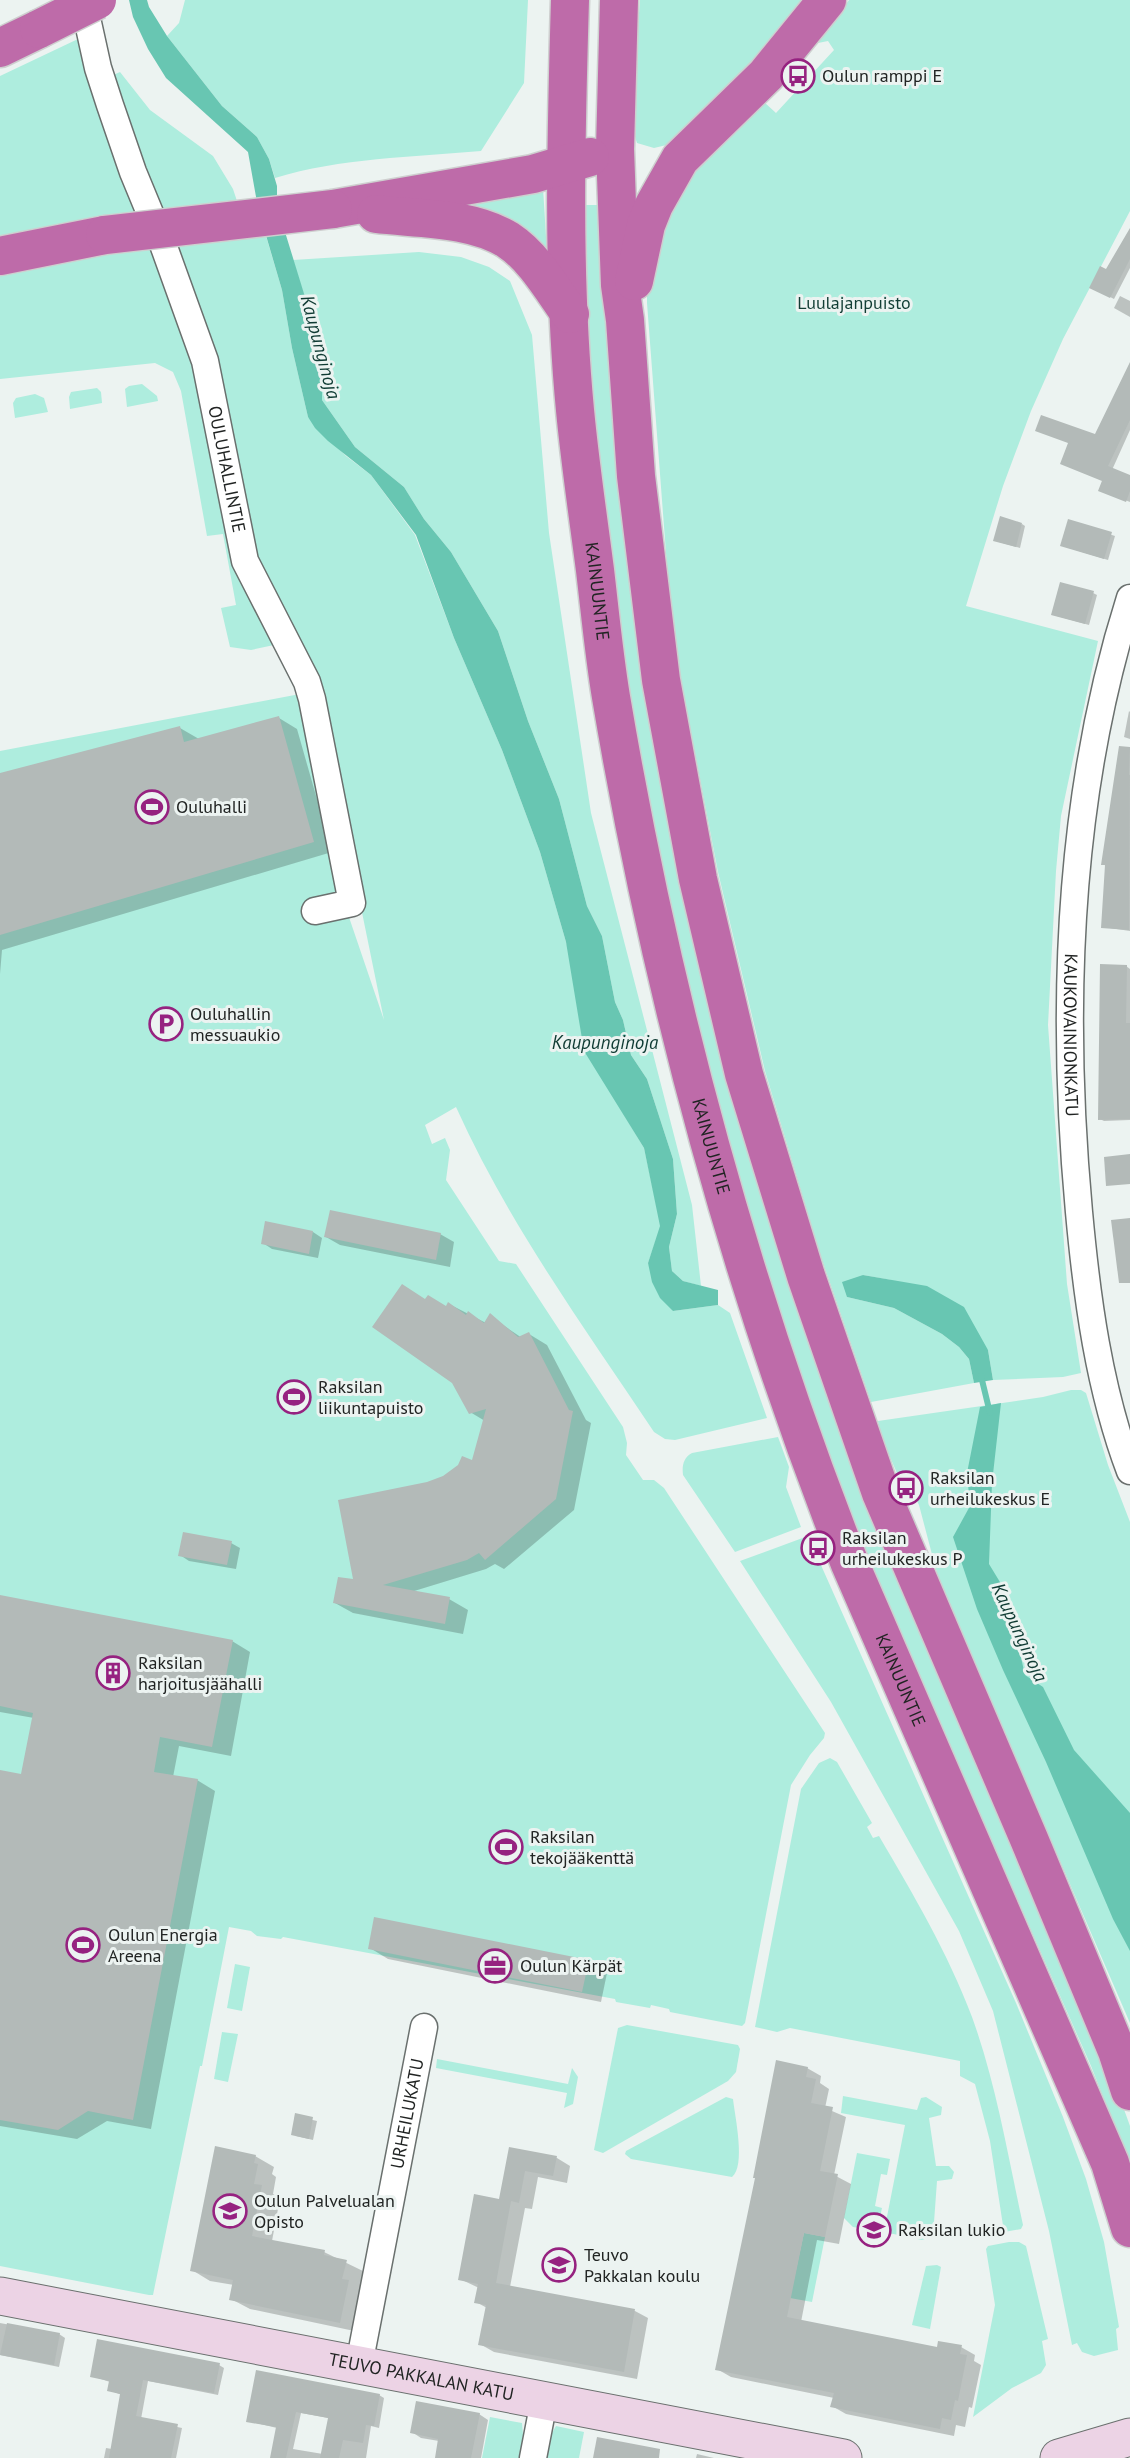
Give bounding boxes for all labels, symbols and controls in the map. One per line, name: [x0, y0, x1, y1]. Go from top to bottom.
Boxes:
bus stop icon: Oulun ramppi E: [779, 57, 817, 95]
place label: Oulun ramppi E: [822, 64, 942, 87]
park label: Luulajanpuisto: [797, 291, 911, 314]
water label: Kaupunginoja: [296, 292, 347, 402]
street label: OULUHALLINTIE: [203, 404, 251, 534]
street label: KAINUUNTIE: [580, 541, 615, 642]
sports icon: Ouluhalli: [133, 788, 171, 826]
place label: Ouluhalli: [176, 795, 247, 818]
street label: KAUKOVAINIONKATU: [1059, 953, 1084, 1117]
place label: Ouluhallin messuaukio: [190, 1002, 280, 1046]
parking icon: Ouluhallin messuaukio: [147, 1005, 185, 1043]
water label: Kaupunginoja: [552, 1030, 659, 1054]
street label: KAINUUNTIE: [687, 1096, 736, 1197]
place label: Raksilan liikuntapuisto: [318, 1375, 424, 1419]
sports icon: Raksilan liikuntapuisto: [275, 1378, 313, 1416]
place label: Raksilan urheilukeskus E: [930, 1466, 1050, 1510]
bus stop icon: Raksilan urheilukeskus E: [887, 1469, 925, 1507]
place label: Raksilan urheilukeskus P: [842, 1526, 963, 1570]
bus stop icon: Raksilan urheilukeskus P: [799, 1529, 837, 1567]
water label: Kaupunginoja: [987, 1579, 1054, 1686]
street label: KAINUUNTIE: [871, 1630, 931, 1730]
place label: Raksilan harjoitusjäähalli: [138, 1651, 262, 1695]
building icon: Raksilan harjoitusjäähalli: [94, 1654, 132, 1692]
place label: Raksilan tekojääkenttä: [530, 1825, 634, 1869]
sports icon: Raksilan tekojääkenttä: [487, 1828, 525, 1866]
place label: Oulun Energia Areena: [108, 1923, 218, 1967]
sports icon: Oulun Energia Areena: [64, 1926, 102, 1964]
office icon: Oulun Kärpät: [476, 1947, 514, 1985]
place label: Oulun Kärpät: [520, 1954, 622, 1977]
street label: URHEILUKATU: [385, 2056, 429, 2171]
place label: Oulun Palvelualan Opisto: [254, 2189, 395, 2233]
school or university icon: Oulun Palvelualan Opisto: [211, 2192, 249, 2230]
school or university icon: Raksilan lukio: [855, 2211, 893, 2249]
place label: Raksilan lukio: [898, 2218, 1005, 2241]
place label: Teuvo Pakkalan koulu: [584, 2243, 700, 2287]
school or university icon: Teuvo Pakkalan koulu: [540, 2246, 578, 2284]
street label: TEUVO PAKKALAN KATU: [327, 2347, 516, 2406]

